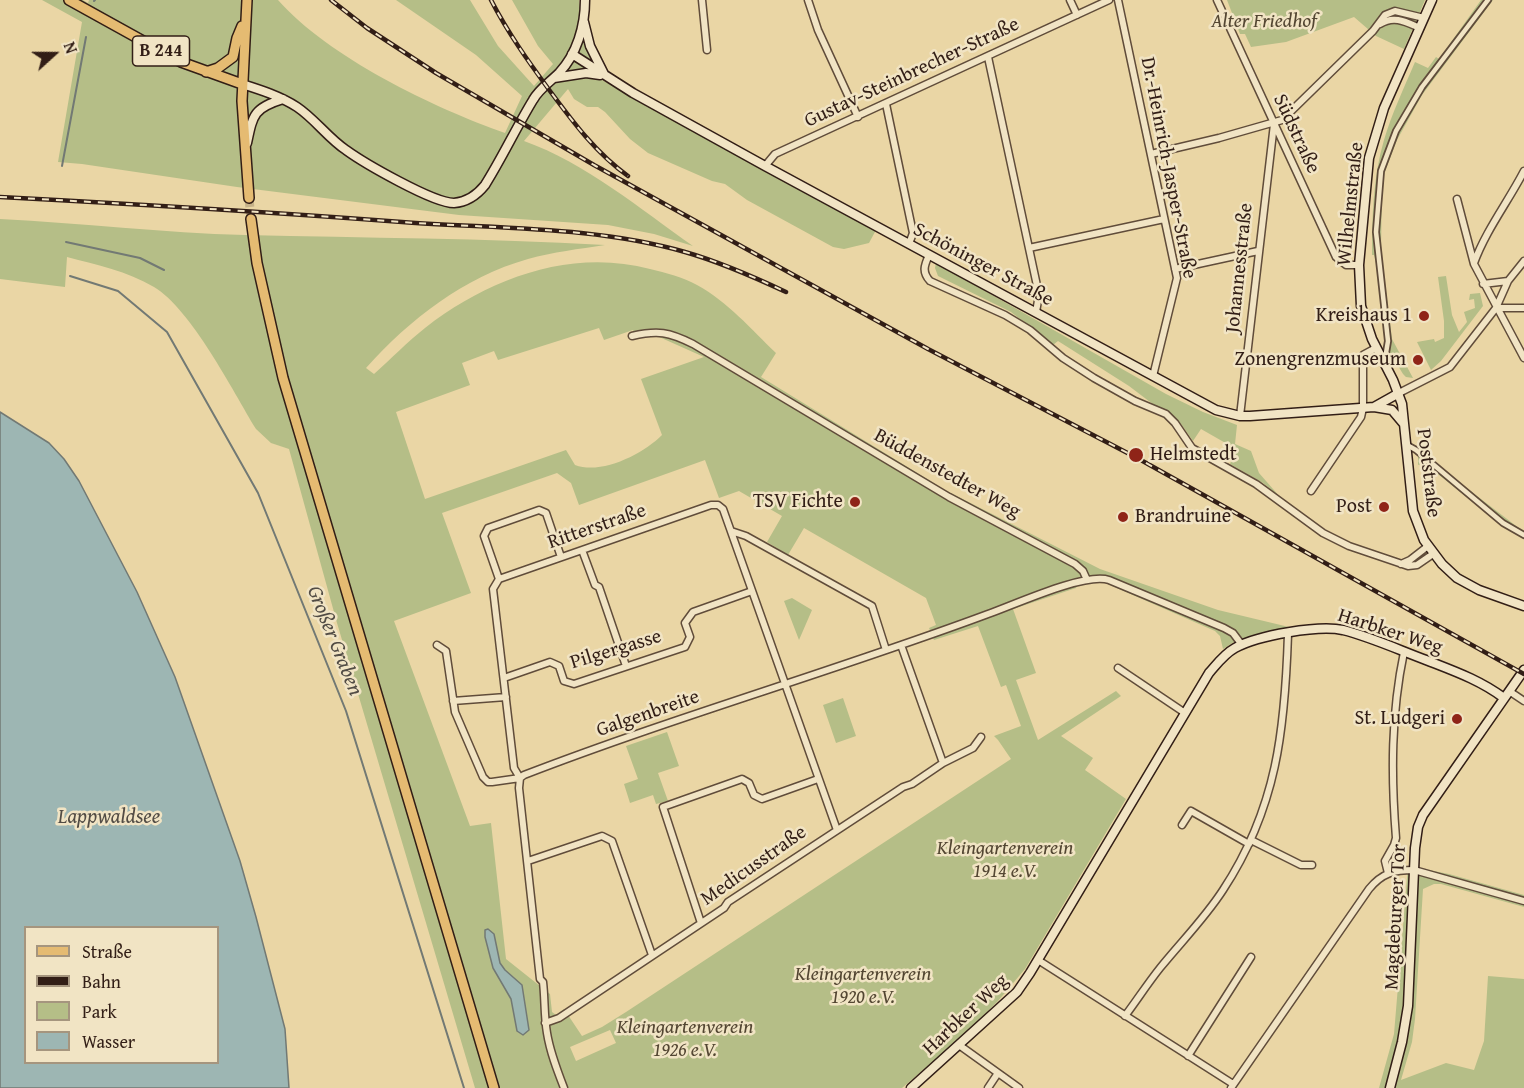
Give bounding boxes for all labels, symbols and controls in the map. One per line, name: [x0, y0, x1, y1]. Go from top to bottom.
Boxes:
park label: Alter Friedhof: [1211, 10, 1317, 34]
street label: Gustav-Steinbrecher-Straße: [801, 13, 1023, 133]
north arrow: [24, 24, 84, 84]
road number: B 244: [132, 36, 190, 66]
text: N: [58, 38, 84, 57]
street label: Dr.-Heinrich-Jasper-Straße: [1135, 55, 1201, 281]
street label: Südstraße: [1267, 90, 1325, 178]
street label: Wilhelmstraße: [1333, 141, 1369, 267]
street label: Johannesstraße: [1221, 202, 1259, 334]
street label: Schöninger Straße: [909, 218, 1057, 312]
place label: Kreishaus 1: [1316, 304, 1412, 328]
marker: Kreishaus 1: [1417, 309, 1431, 323]
place label: Zonengrenzmuseum: [1234, 348, 1406, 372]
marker: Zonengrenzmuseum: [1411, 353, 1425, 367]
street label: Büddenstedter Weg: [870, 424, 1024, 524]
street label: Poststraße: [1411, 427, 1445, 519]
place label: Helmstedt: [1150, 443, 1237, 467]
marker: Helmstedt: [1127, 446, 1145, 464]
place label: TSV Fichte: [753, 490, 843, 514]
marker: TSV Fichte: [848, 495, 862, 509]
place label: Post: [1336, 495, 1372, 519]
street label: Ritterstraße: [545, 499, 649, 555]
marker: Post: [1377, 500, 1391, 514]
place label: Brandruine: [1135, 505, 1231, 529]
marker: Brandruine: [1116, 510, 1130, 524]
water label: Großer Graben: [301, 582, 367, 700]
street label: Harbker Weg: [1335, 604, 1445, 660]
street label: Pilgergasse: [567, 625, 665, 675]
street label: Galgenbreite: [593, 685, 703, 743]
place label: St. Ludgeri: [1354, 707, 1445, 731]
marker: St. Ludgeri: [1450, 712, 1464, 726]
water label: Lappwaldsee: [58, 805, 160, 831]
street label: Medicusstraße: [697, 821, 811, 911]
park label: Kleingartenverein 1914 e.V.: [937, 837, 1073, 884]
street label: Magdeburger Tor: [1380, 843, 1412, 991]
legend: [24, 926, 219, 1064]
text: Straße: [82, 938, 132, 965]
park label: Kleingartenverein 1920 e.V.: [795, 963, 931, 1010]
text: Bahn: [82, 968, 121, 995]
street label: Harbker Weg: [918, 969, 1014, 1061]
text: Park: [82, 998, 117, 1025]
park label: Kleingartenverein 1926 e.V.: [617, 1016, 753, 1063]
text: Wasser: [82, 1028, 135, 1055]

